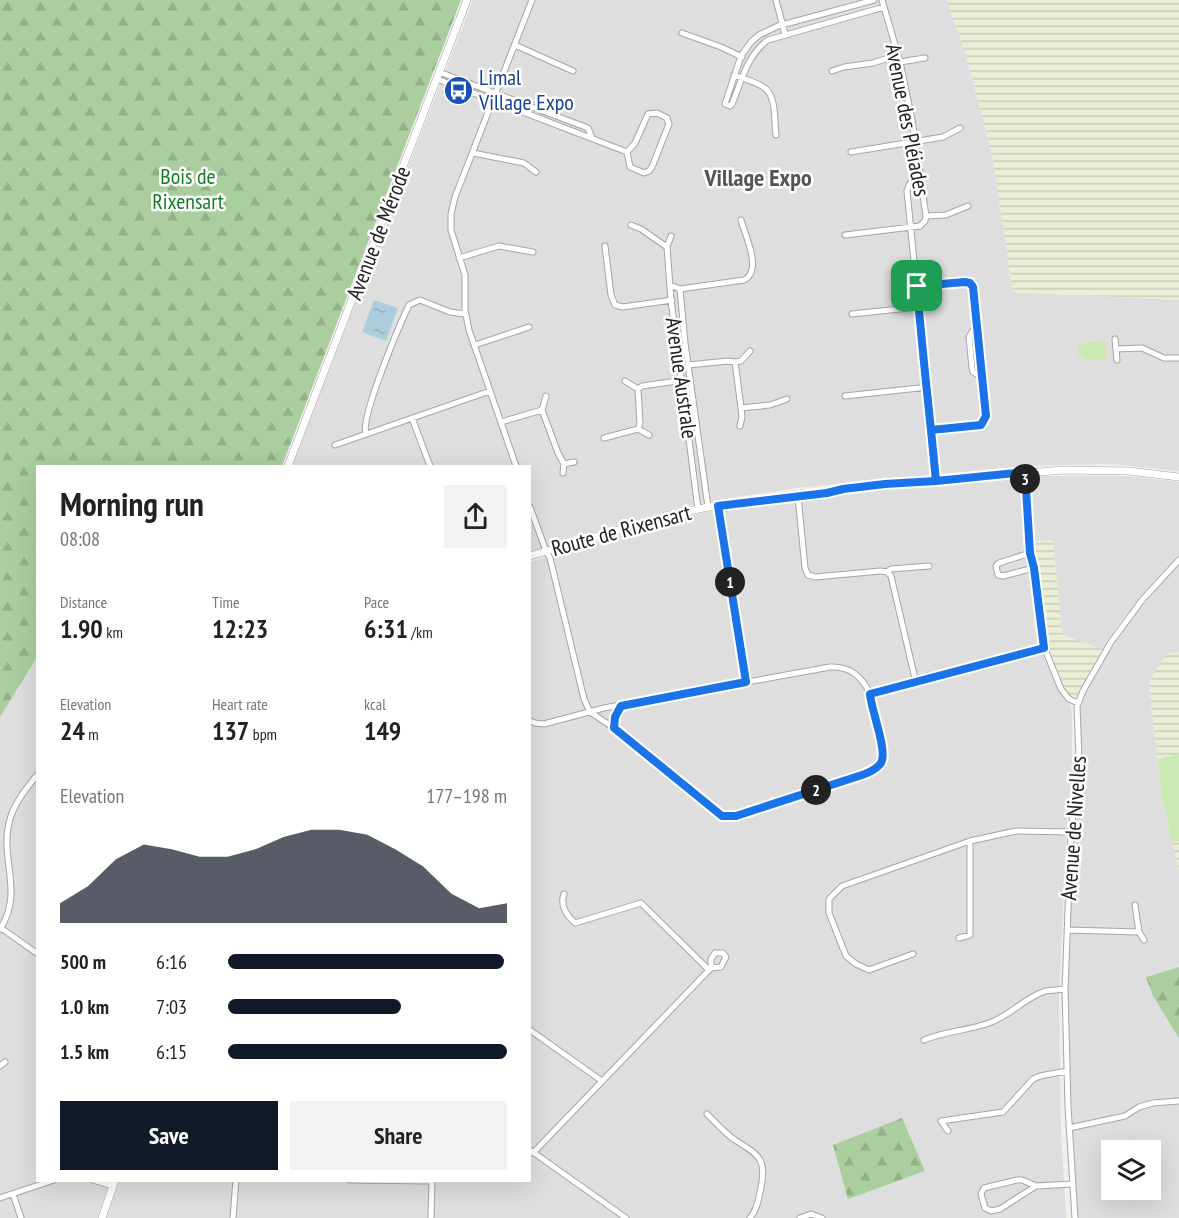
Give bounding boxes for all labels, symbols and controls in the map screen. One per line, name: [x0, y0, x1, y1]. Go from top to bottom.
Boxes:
street label: Avenue des Pléiades: [879, 41, 937, 199]
place label: Limal Village Expo: [478, 63, 574, 116]
bus stop icon: Limal Village Expo: [442, 74, 474, 106]
park label: Bois de Rixensart: [152, 162, 224, 215]
street label: Avenue de Mérode: [340, 162, 416, 304]
district label: Village Expo: [703, 162, 812, 193]
pin: [891, 260, 942, 311]
icon: arrive: [900, 269, 933, 302]
street label: Avenue Australe: [660, 316, 704, 440]
pin: 3: [1010, 464, 1040, 494]
text: 3: [1021, 469, 1029, 489]
text: Morning run: [60, 482, 204, 525]
button: share: [444, 485, 507, 548]
street label: Route de Rixensart: [548, 498, 694, 562]
text: 08:08: [60, 526, 100, 552]
pin: 1: [715, 567, 745, 597]
text: 1: [726, 572, 734, 592]
text: Distance: [60, 592, 107, 612]
text: Time: [212, 592, 240, 612]
text: Pace: [364, 592, 389, 612]
text: 1.90: [60, 612, 103, 645]
text: 12:23: [212, 612, 268, 645]
text: 6:31: [364, 612, 408, 645]
text: km: [103, 622, 123, 642]
text: /km: [408, 622, 433, 642]
text: Elevation: [60, 694, 111, 714]
text: Heart rate: [212, 694, 268, 714]
text: kcal: [364, 694, 386, 714]
text: 24: [60, 714, 85, 747]
text: 137: [212, 714, 249, 747]
text: 149: [364, 714, 401, 747]
text: m: [85, 724, 99, 744]
text: bpm: [249, 724, 277, 744]
street label: Avenue de Nivelles: [1054, 755, 1092, 901]
pin: 2: [801, 775, 831, 805]
text: 2: [812, 780, 820, 800]
text: Elevation: [60, 783, 124, 809]
text: 177–198 m: [426, 783, 507, 809]
text: 500 m: [60, 949, 106, 975]
text: 6:16: [156, 949, 187, 975]
text: 1.0 km: [60, 994, 109, 1020]
text: 7:03: [156, 994, 187, 1020]
text: 1.5 km: [60, 1039, 109, 1065]
text: 6:15: [156, 1039, 187, 1065]
button: Save: [60, 1101, 278, 1170]
button: Share: [290, 1101, 507, 1170]
map controls: [1101, 1140, 1161, 1200]
button: layers: [1101, 1140, 1161, 1200]

